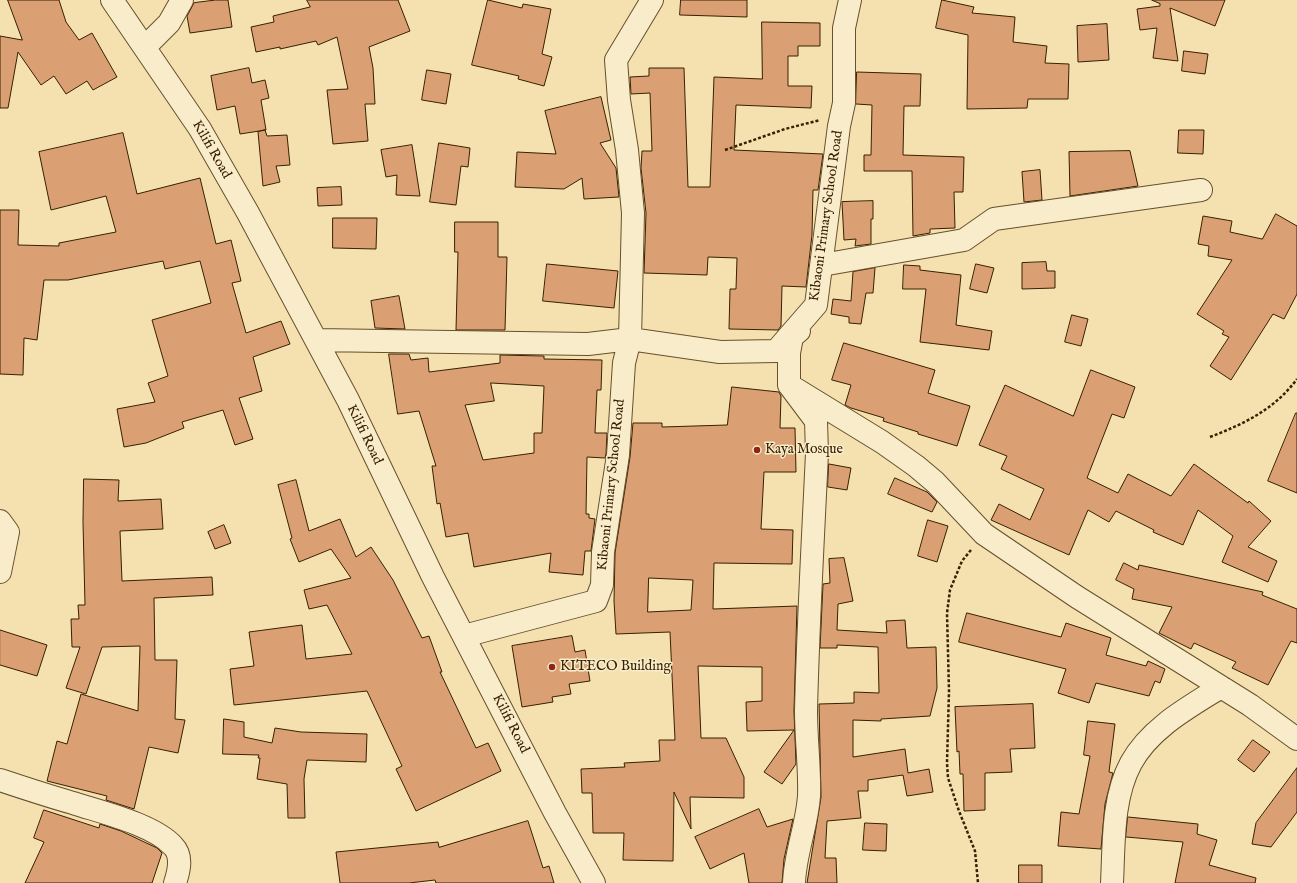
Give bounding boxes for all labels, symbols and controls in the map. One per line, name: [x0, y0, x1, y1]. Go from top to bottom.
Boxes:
street label: Kilifi Road: [188, 118, 234, 182]
street label: Kibaoni Primary School Road: [807, 130, 847, 302]
street label: Kibaoni Primary School Road: [595, 398, 629, 572]
street label: Kilifi Road: [342, 402, 386, 468]
place label: Kaya Mosque: [765, 442, 843, 458]
marker: Kaya Mosque: [752, 445, 762, 455]
place label: KITECO Building: [560, 659, 671, 675]
marker: KITECO Building: [547, 662, 557, 672]
street label: Kilifi Road: [488, 692, 532, 756]

